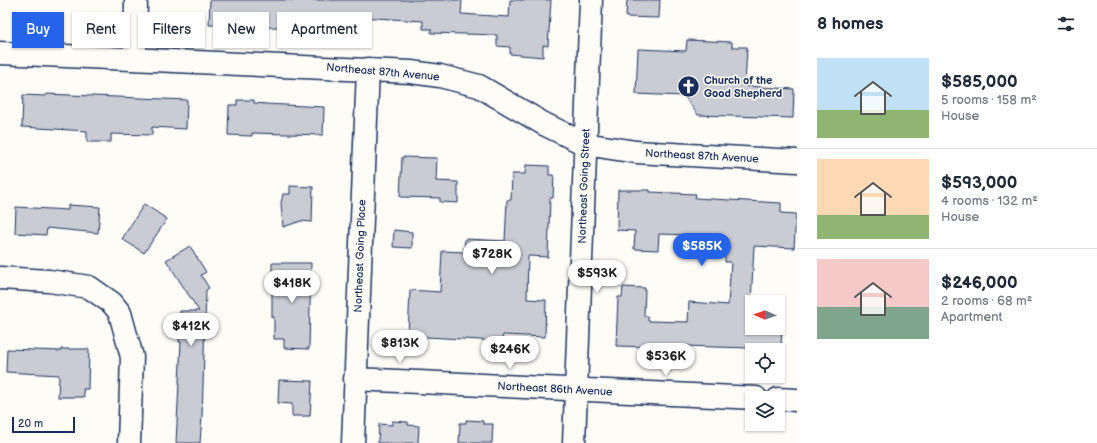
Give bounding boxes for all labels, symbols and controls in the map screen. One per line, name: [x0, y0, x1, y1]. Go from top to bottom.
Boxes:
chip: Buy: [12, 12, 64, 48]
chip: Rent: [72, 12, 130, 48]
chip: Filters: [138, 12, 205, 48]
chip: New: [213, 12, 269, 48]
chip: Apartment: [277, 12, 372, 48]
icon: filters: [1055, 13, 1077, 35]
text: 8 homes: [817, 14, 883, 34]
street label: Northeast 87th Avenue: [326, 61, 441, 83]
text: $585,000: [941, 72, 1018, 92]
church icon: Church of the Good Shepherd: [675, 73, 701, 99]
place label: Church of the Good Shepherd: [704, 74, 782, 100]
icon: home: [849, 74, 897, 122]
text: 5 rooms · 158 m²: [941, 92, 1037, 108]
text: House: [941, 108, 979, 124]
street label: Northeast Going Street: [575, 128, 593, 244]
street label: Northeast 87th Avenue: [645, 147, 760, 165]
text: $593,000: [941, 173, 1017, 193]
icon: home: [849, 175, 897, 223]
text: 4 rooms · 132 m²: [941, 193, 1038, 209]
street label: Northeast Going Place: [352, 199, 368, 313]
text: House: [941, 209, 979, 225]
pin: $585K: [674, 233, 730, 267]
text: $585K: [682, 238, 722, 254]
pin: $728K: [464, 241, 520, 275]
text: $728K: [472, 246, 512, 262]
pin: $593K: [569, 260, 625, 294]
text: $593K: [577, 265, 617, 281]
pin: $418K: [264, 270, 320, 304]
text: $246,000: [941, 273, 1018, 293]
text: $418K: [273, 275, 311, 291]
icon: home: [849, 275, 897, 323]
text: 2 rooms · 68 m²: [941, 293, 1032, 309]
north arrow: [745, 295, 785, 335]
map controls: [745, 295, 785, 431]
text: Apartment: [941, 309, 1002, 325]
pin: $412K: [163, 313, 219, 347]
text: $412K: [172, 318, 210, 334]
pin: $813K: [372, 330, 428, 364]
text: $813K: [381, 335, 419, 351]
pin: $246K: [482, 336, 538, 370]
text: $246K: [490, 341, 530, 357]
pin: $536K: [638, 343, 694, 377]
button: locate: [745, 343, 785, 383]
text: $536K: [646, 348, 686, 364]
street label: Northeast 86th Avenue: [497, 379, 613, 399]
button: layers: [745, 391, 785, 431]
scale bar: [12, 415, 75, 434]
text: 20 m: [18, 417, 43, 430]

